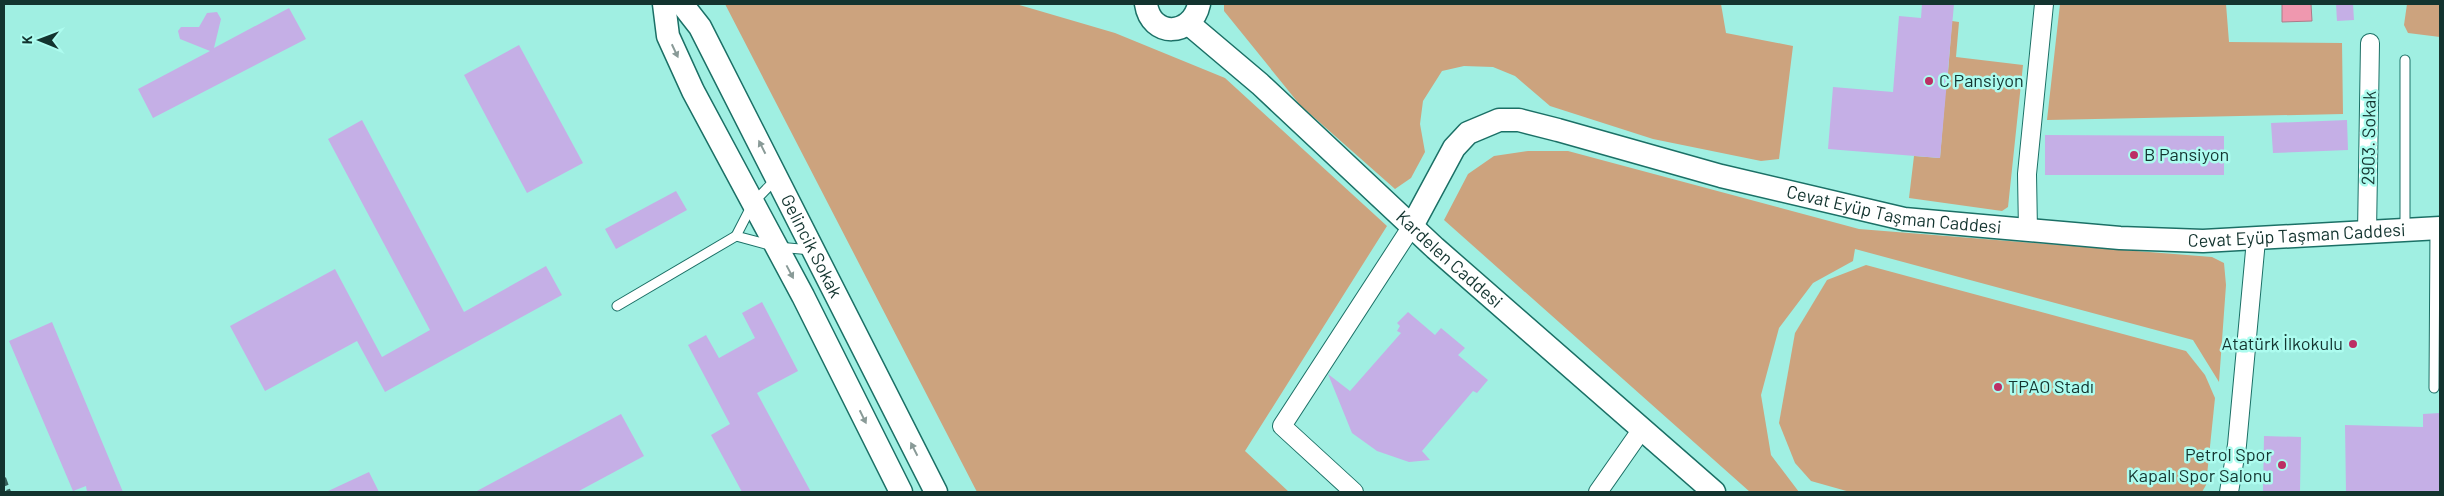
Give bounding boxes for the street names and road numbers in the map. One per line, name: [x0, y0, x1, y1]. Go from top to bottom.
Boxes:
street label: 2903. Sokak: [2356, 91, 2380, 185]
street label: Cevat Eyüp Taşman Caddesi: [1785, 180, 2002, 238]
street label: Gelincik Sokak: [777, 190, 848, 301]
street label: Kardelen Caddesi: [1392, 205, 1508, 312]
street label: Cevat Eyüp Taşman Caddesi: [2187, 218, 2406, 251]

